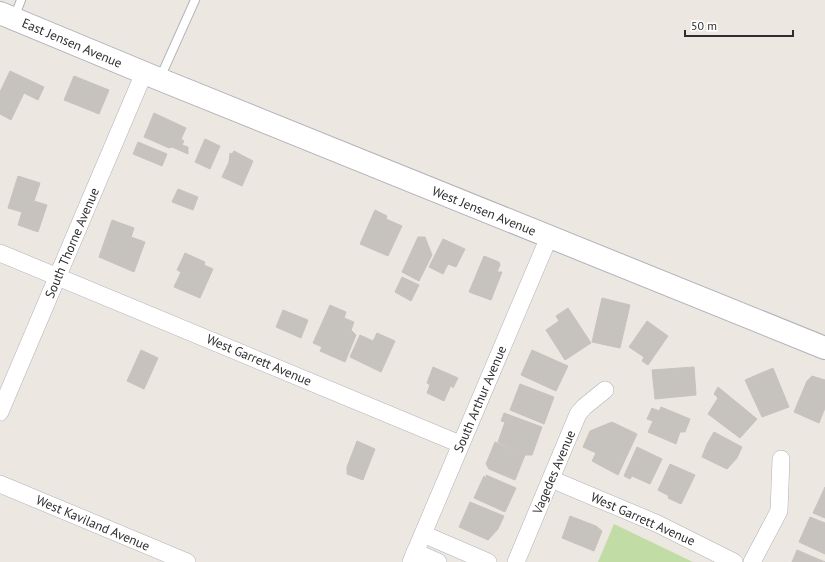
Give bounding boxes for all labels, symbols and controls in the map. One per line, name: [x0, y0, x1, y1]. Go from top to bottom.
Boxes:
scale bar: [685, 12, 793, 38]
street label: East Jensen Avenue: [19, 14, 125, 72]
text: 50 m: [691, 18, 717, 33]
street label: West Jensen Avenue: [430, 182, 538, 240]
street label: South Thorne Avenue: [41, 185, 103, 301]
street label: West Garrett Avenue: [204, 330, 314, 390]
street label: South Arthur Avenue: [450, 343, 510, 455]
street label: Vagedes Avenue: [528, 427, 579, 517]
street label: West Garrett Avenue: [588, 488, 698, 550]
street label: West Kaviland Avenue: [34, 491, 152, 555]

